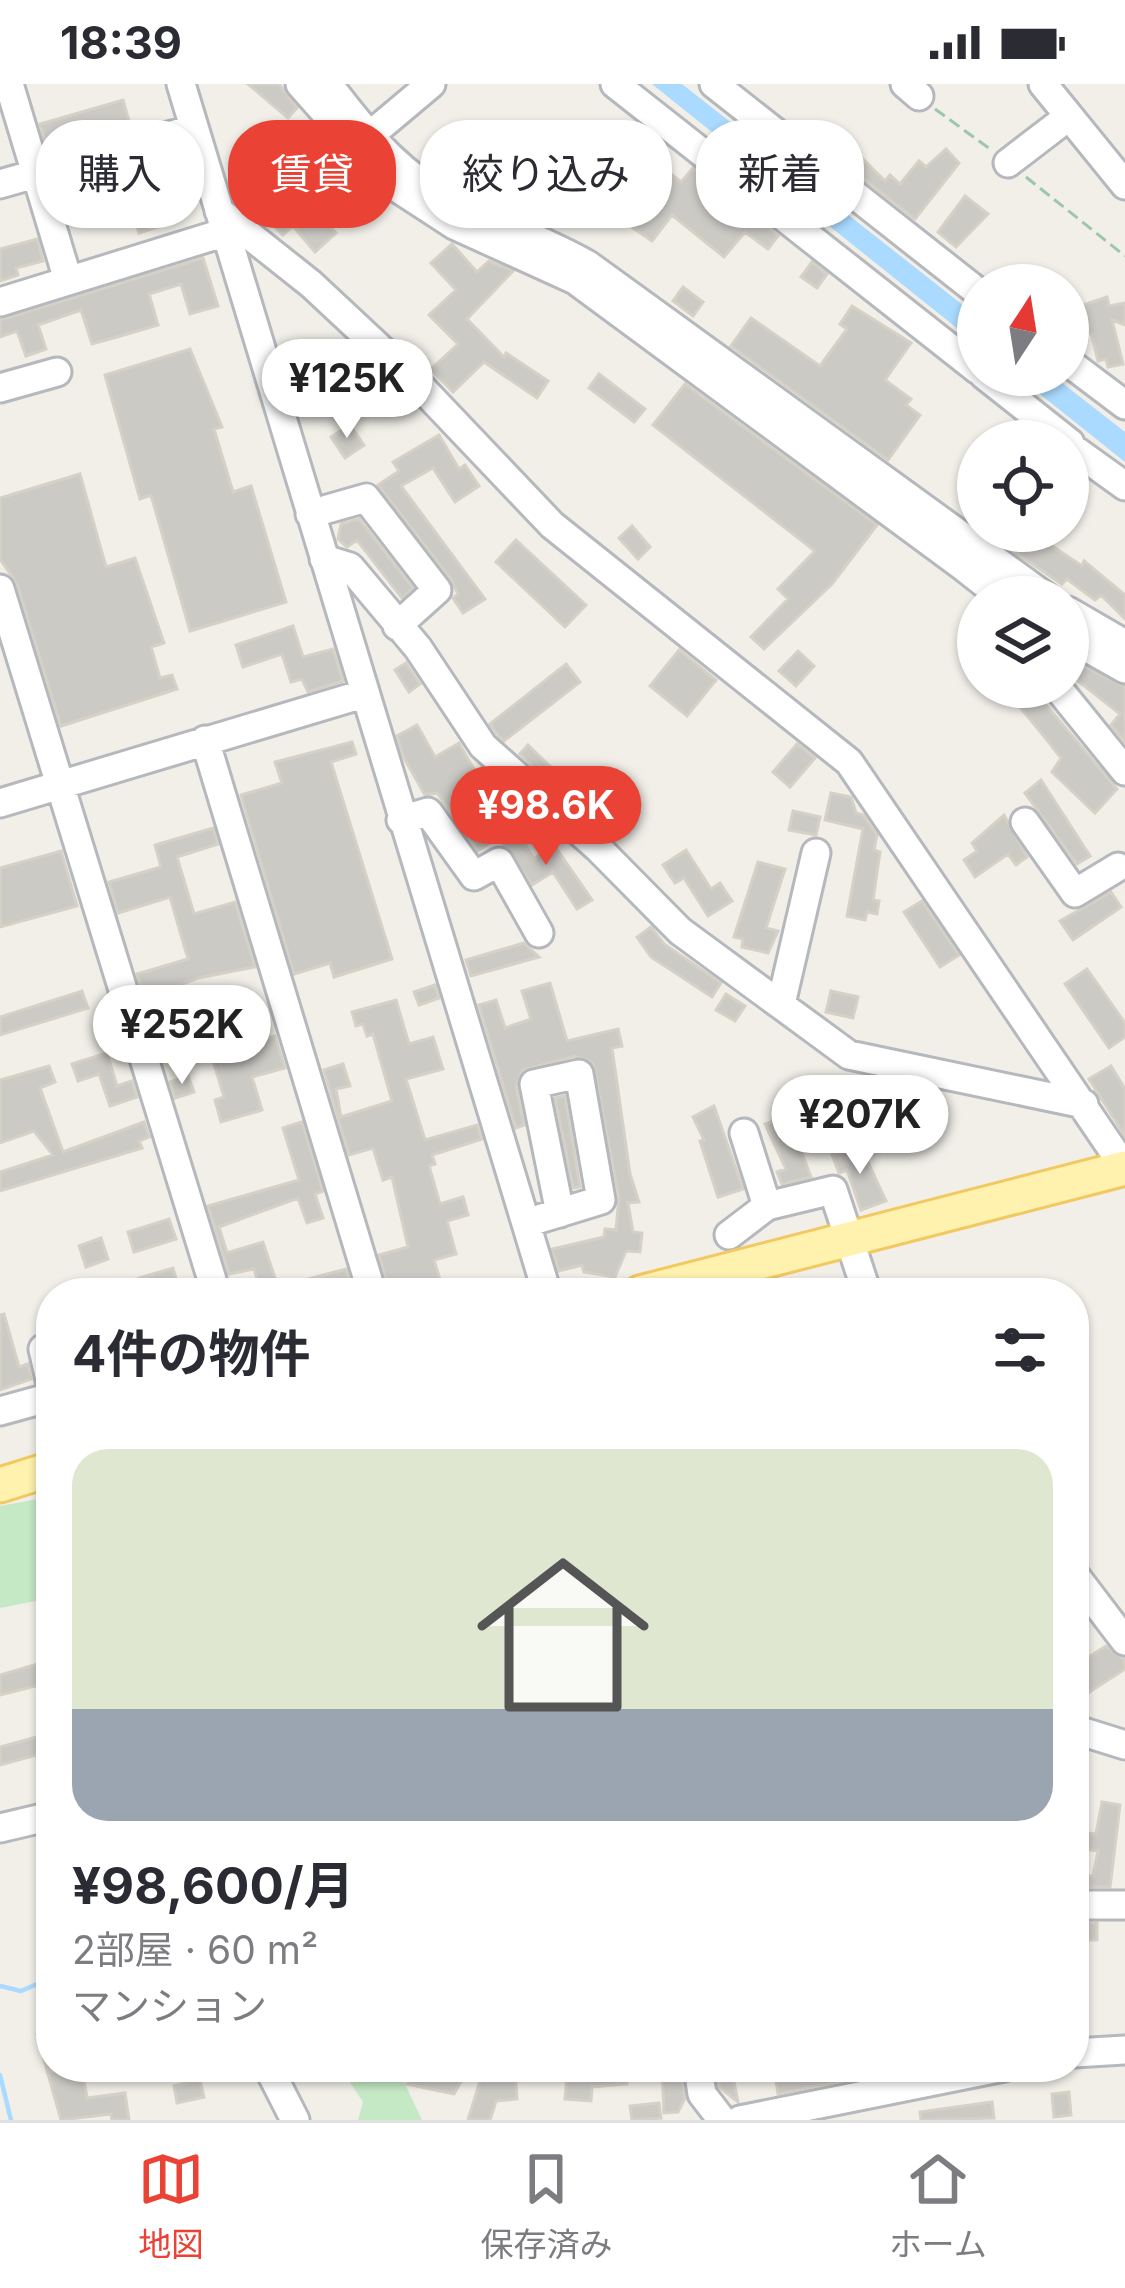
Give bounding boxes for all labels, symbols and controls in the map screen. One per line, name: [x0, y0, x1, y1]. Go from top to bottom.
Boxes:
text: 18:39: [60, 15, 182, 70]
chip: 購入: [36, 120, 204, 228]
chip: 賃貸: [228, 120, 396, 228]
chip: 絞り込み: [420, 120, 672, 228]
chip: 新着: [696, 120, 864, 228]
north arrow: [957, 264, 1089, 396]
map controls: [957, 264, 1089, 708]
pin: ¥125K: [263, 339, 431, 441]
text: ¥125K: [289, 354, 405, 401]
button: locate: [957, 420, 1089, 552]
button: layers: [957, 576, 1089, 708]
pin: ¥98.6K: [448, 766, 644, 868]
text: ¥98.6K: [477, 781, 615, 828]
pin: ¥252K: [98, 985, 266, 1087]
text: ¥252K: [120, 1000, 244, 1047]
pin: ¥207K: [776, 1075, 944, 1177]
text: ¥207K: [798, 1090, 922, 1137]
icon: filters: [987, 1317, 1053, 1383]
text: 4件の物件: [72, 1323, 311, 1384]
icon: home: [455, 1527, 671, 1743]
text: ¥98,600/月: [72, 1855, 355, 1916]
text: 2部屋 · 60 m²: [72, 1926, 318, 1973]
text: マンション: [72, 1982, 267, 2029]
tab: 地図: [138, 2146, 204, 2266]
tab: 保存済み: [480, 2146, 612, 2266]
tab: ホーム: [889, 2146, 987, 2266]

